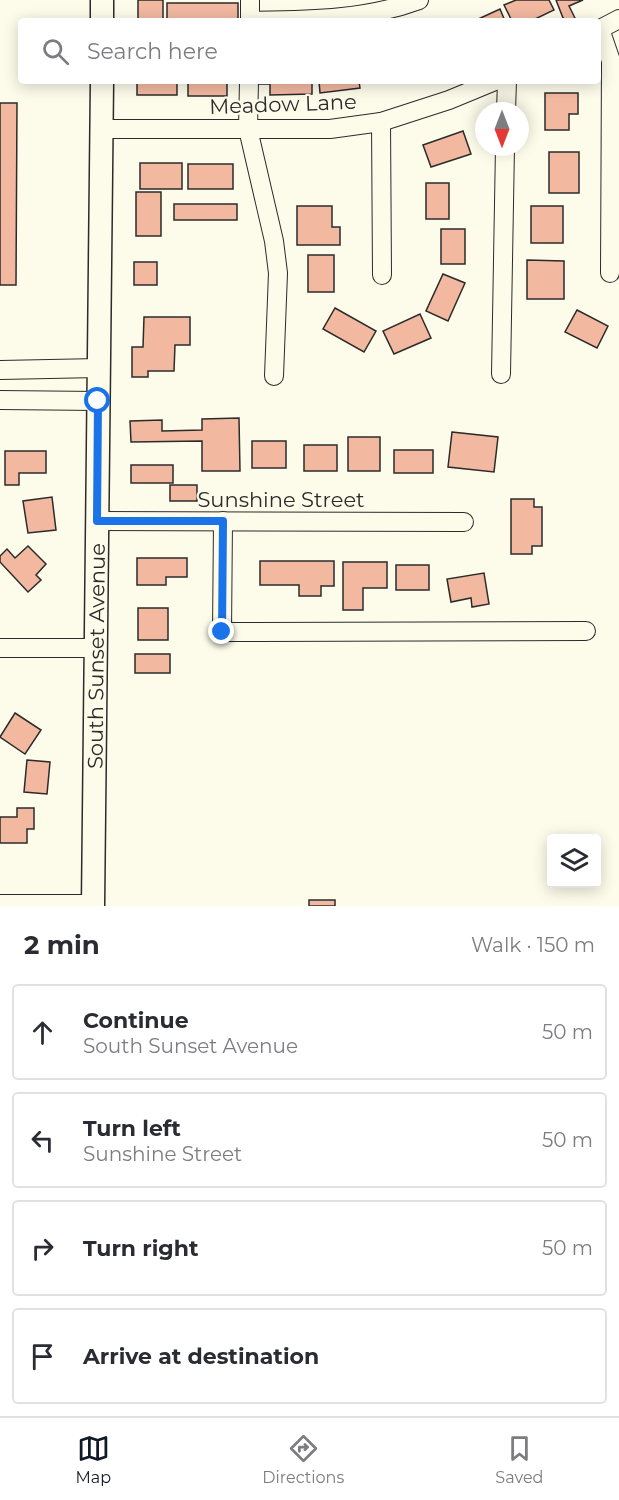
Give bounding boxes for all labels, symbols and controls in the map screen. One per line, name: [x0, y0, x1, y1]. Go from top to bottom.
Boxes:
search box: [18, 18, 601, 84]
icon: search: [39, 35, 72, 68]
text: Search here: [87, 38, 218, 65]
street label: Meadow Lane: [209, 89, 357, 119]
north arrow: [475, 102, 529, 156]
route start: [84, 387, 110, 413]
street label: Sunshine Street: [197, 487, 365, 512]
street label: South Sunset Avenue: [82, 543, 109, 769]
route end: [208, 618, 234, 644]
map controls: [547, 834, 601, 888]
button: layers: [547, 834, 601, 888]
text: 2 min: [24, 929, 100, 961]
text: Walk · 150 m: [471, 933, 595, 957]
text: Continue: [83, 1007, 189, 1034]
icon: ahead: [26, 1016, 59, 1049]
text: 50 m: [542, 1020, 593, 1044]
text: South Sunset Avenue: [83, 1034, 298, 1058]
text: Turn left: [83, 1115, 181, 1142]
icon: left: [26, 1124, 59, 1157]
text: 50 m: [542, 1128, 593, 1152]
text: Sunshine Street: [83, 1142, 242, 1166]
icon: right: [26, 1232, 59, 1265]
text: Turn right: [83, 1235, 198, 1262]
text: 50 m: [542, 1236, 593, 1260]
icon: arrive: [26, 1340, 59, 1373]
text: Arrive at destination: [83, 1343, 319, 1370]
tab: Map: [76, 1432, 111, 1487]
tab: Directions: [262, 1432, 344, 1487]
tab: Saved: [495, 1432, 543, 1487]

